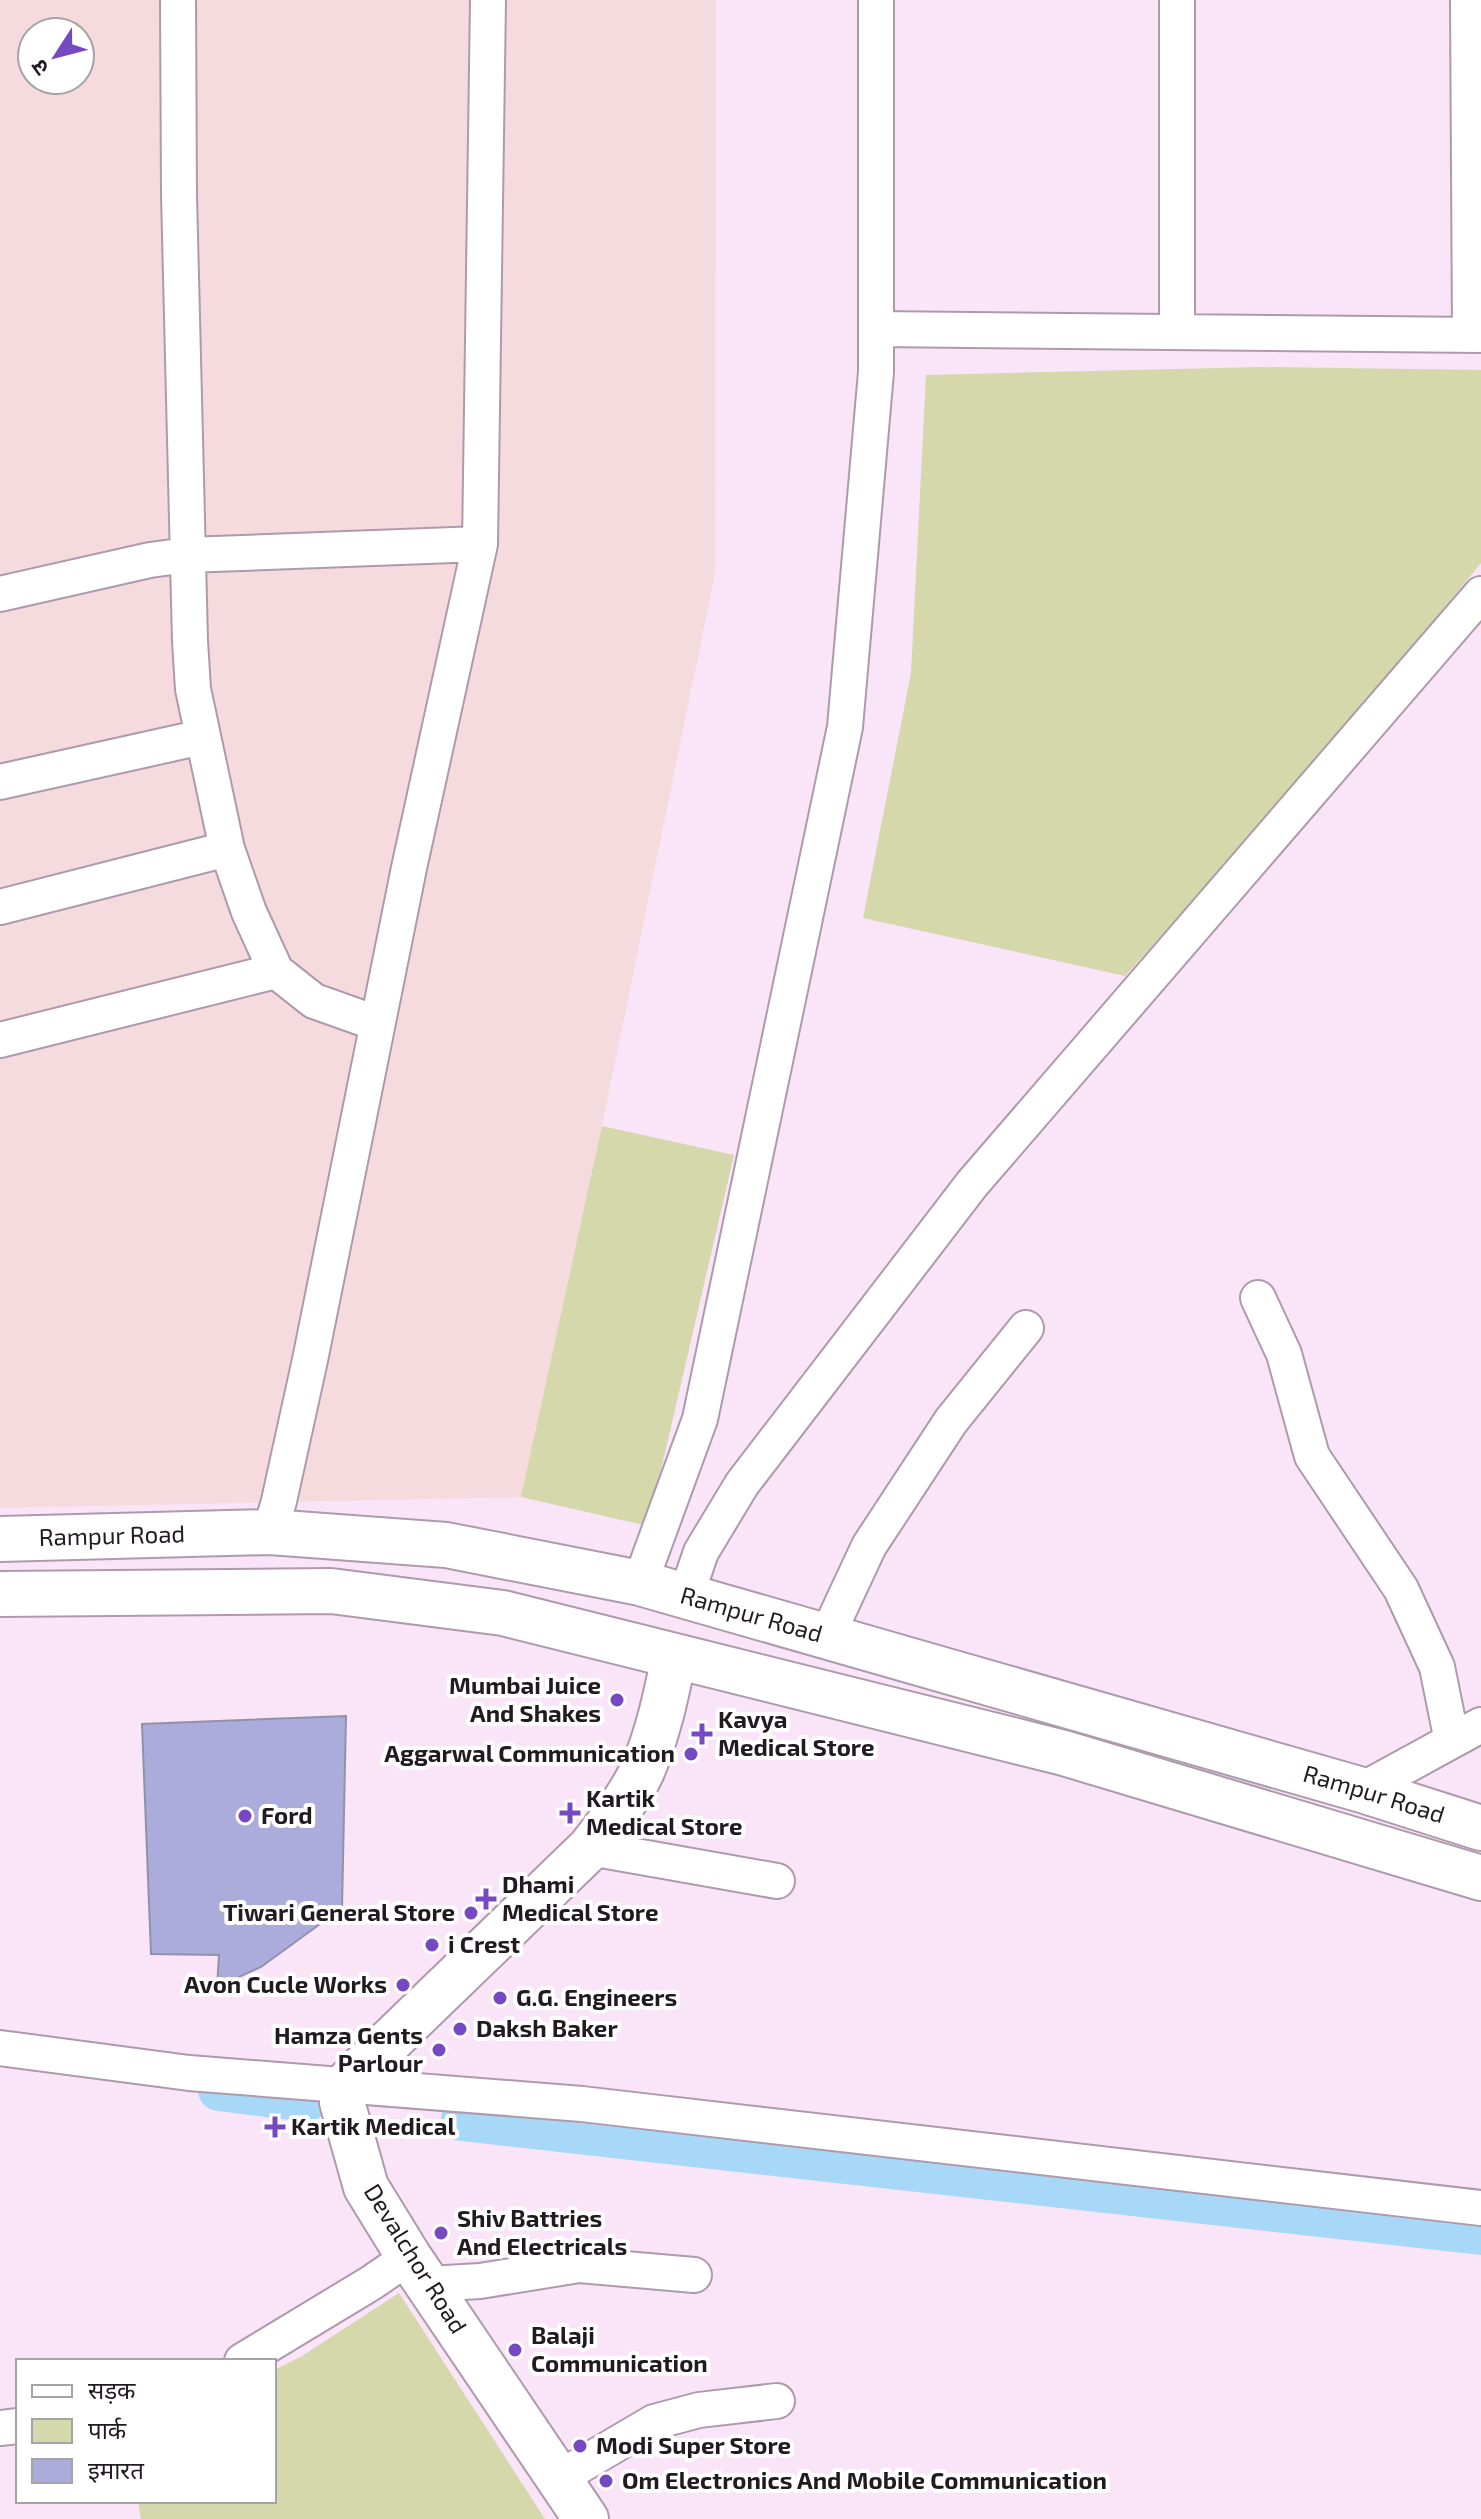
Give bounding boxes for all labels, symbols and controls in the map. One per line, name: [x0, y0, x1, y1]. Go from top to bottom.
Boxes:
north arrow: [16, 16, 96, 96]
text: उ: [24, 55, 53, 81]
street label: Rampur Road: [38, 1518, 186, 1551]
street label: Rampur Road: [677, 1579, 826, 1648]
place label: Mumbai Juice And Shakes: [449, 1670, 601, 1727]
marker: Mumbai Juice And Shakes: [608, 1691, 626, 1709]
place label: Kavya Medical Store: [718, 1704, 874, 1761]
marker: Kavya Medical Store: [693, 1725, 711, 1743]
place label: Aggarwal Communication: [384, 1738, 675, 1767]
marker: Aggarwal Communication: [682, 1745, 700, 1763]
street label: Rampur Road: [1300, 1758, 1449, 1829]
place label: Kartik Medical Store: [586, 1783, 742, 1840]
place label: Ford: [261, 1800, 313, 1829]
marker: Kartik Medical Store: [561, 1804, 579, 1822]
marker: Ford: [236, 1807, 254, 1825]
place label: Dhami Medical Store: [502, 1869, 658, 1926]
marker: Dhami Medical Store: [477, 1890, 495, 1908]
place label: Tiwari General Store: [223, 1897, 455, 1926]
marker: Tiwari General Store: [462, 1904, 480, 1922]
place label: i Crest: [448, 1929, 520, 1958]
marker: i Crest: [423, 1936, 441, 1954]
place label: Avon Cucle Works: [184, 1969, 387, 1998]
marker: Avon Cucle Works: [394, 1976, 412, 1994]
place label: G.G. Engineers: [516, 1982, 677, 2011]
marker: G.G. Engineers: [491, 1989, 509, 2007]
place label: Daksh Baker: [476, 2013, 618, 2042]
place label: Hamza Gents Parlour: [274, 2020, 424, 2077]
marker: Daksh Baker: [451, 2020, 469, 2038]
marker: Hamza Gents Parlour: [430, 2041, 448, 2059]
place label: Kartik Medical: [291, 2111, 455, 2140]
marker: Kartik Medical: [266, 2118, 284, 2136]
street label: Devalchor Road: [359, 2178, 474, 2338]
place label: Shiv Battries And Electricals: [457, 2203, 627, 2260]
marker: Shiv Battries And Electricals: [432, 2224, 450, 2242]
place label: Balaji Communication: [531, 2320, 708, 2377]
marker: Balaji Communication: [506, 2341, 524, 2359]
legend: [16, 2359, 276, 2503]
text: सड़क: [88, 2375, 136, 2404]
text: पार्क: [88, 2415, 127, 2444]
place label: Modi Super Store: [596, 2430, 791, 2459]
marker: Modi Super Store: [571, 2437, 589, 2455]
text: इमारत: [88, 2455, 145, 2484]
place label: Om Electronics And Mobile Communication: [622, 2465, 1107, 2494]
marker: Om Electronics And Mobile Communication: [597, 2472, 615, 2490]

